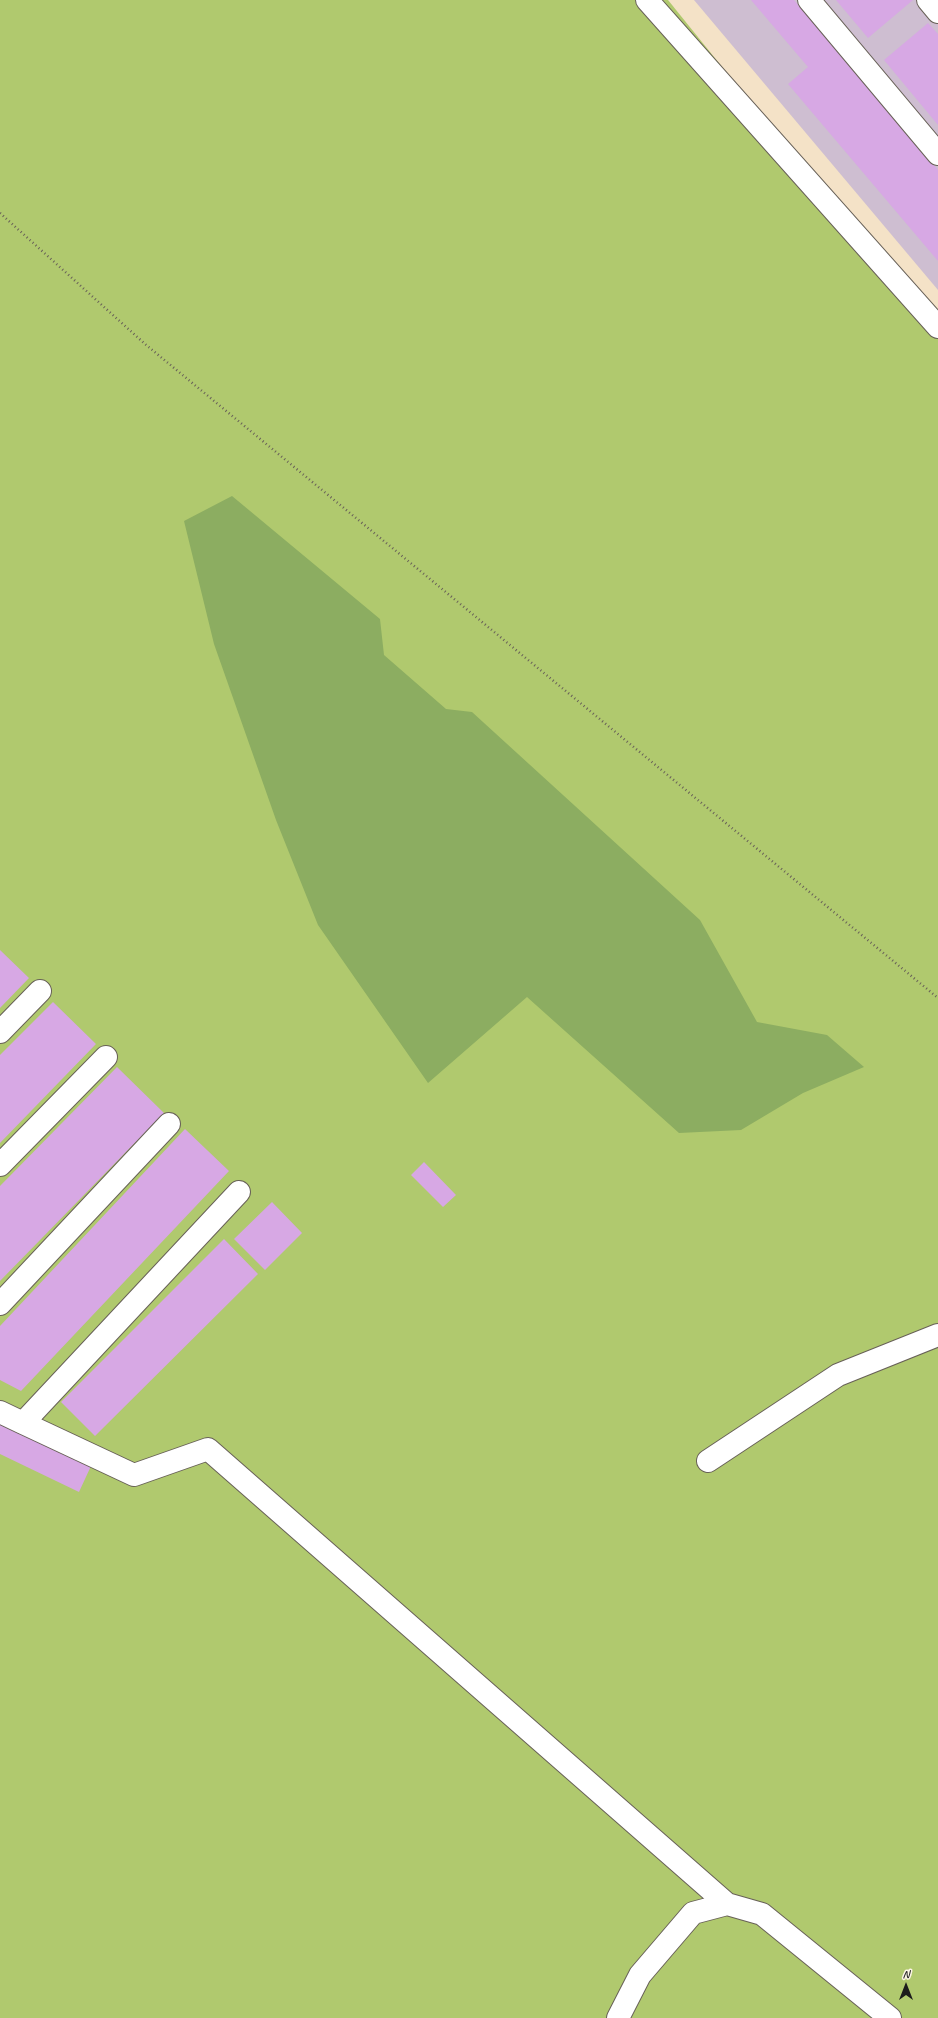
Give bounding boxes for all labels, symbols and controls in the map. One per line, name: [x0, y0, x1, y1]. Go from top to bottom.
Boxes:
north arrow: [886, 1966, 926, 2006]
text: N: [903, 1967, 909, 1981]

